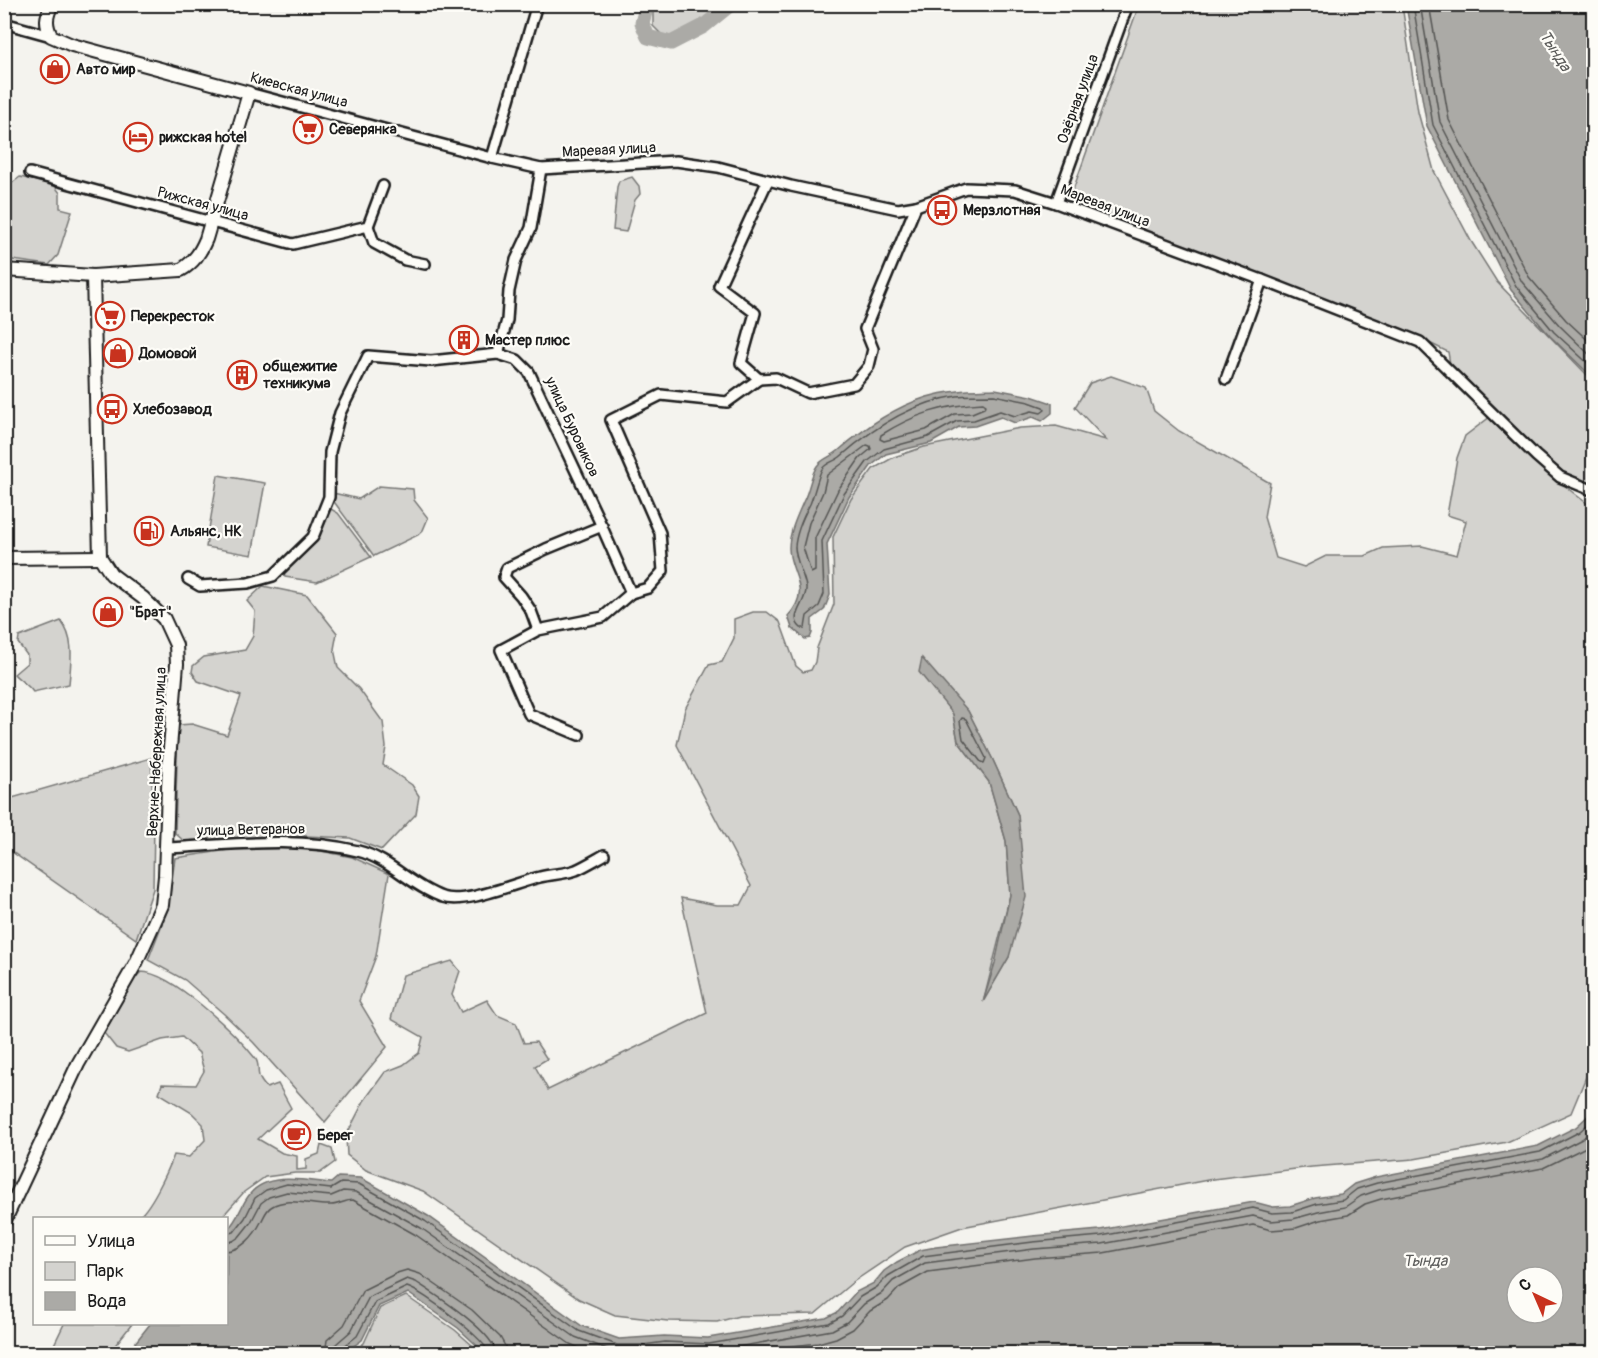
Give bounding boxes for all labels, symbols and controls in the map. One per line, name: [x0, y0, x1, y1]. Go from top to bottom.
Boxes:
water label: Тында: [1535, 27, 1576, 76]
street label: Озёрная улица: [1053, 52, 1103, 146]
shop icon: Авто мир: [39, 53, 71, 85]
place label: Авто мир: [76, 60, 136, 79]
street label: Киевская улица: [248, 68, 350, 112]
supermarket icon: Северянка: [292, 113, 324, 145]
place label: Северянка: [329, 120, 397, 139]
hotel icon: рижская hotel: [122, 121, 154, 153]
place label: рижская hotel: [159, 128, 247, 147]
street label: Маревая улица: [561, 138, 657, 162]
street label: Маревая улица: [1058, 180, 1152, 232]
street label: Рижская улица: [155, 183, 251, 225]
bus stop icon: Мерзлотная: [926, 194, 958, 226]
place label: Мерзлотная: [963, 201, 1040, 220]
supermarket icon: Перекресток: [94, 300, 126, 332]
place label: Перекресток: [131, 307, 215, 326]
building icon: Мастер плюс: [448, 324, 480, 356]
place label: Мастер плюс: [485, 331, 571, 350]
shop icon: Домовой: [102, 337, 134, 369]
place label: Домовой: [138, 344, 197, 363]
place label: общежитие техникума: [262, 357, 338, 393]
building icon: общежитие техникума: [226, 359, 258, 391]
street label: улица Буровиков: [540, 373, 604, 480]
bus stop icon: Хлебозавод: [96, 393, 128, 425]
place label: Хлебозавод: [133, 400, 213, 419]
fuel station icon: Альянс, НК: [133, 515, 165, 547]
place label: Альянс, НК: [170, 522, 242, 541]
shop icon: "Брат": [92, 596, 124, 628]
place label: "Брат": [129, 603, 172, 622]
street label: Верхне-Набережная улица: [143, 667, 171, 837]
street label: улица Ветеранов: [196, 820, 305, 840]
cafe icon: Берег: [280, 1119, 312, 1151]
place label: Берег: [317, 1126, 354, 1145]
legend: [33, 1217, 228, 1325]
text: Улица: [87, 1230, 135, 1253]
water label: Тында: [1403, 1251, 1449, 1271]
text: Парк: [87, 1260, 124, 1283]
north arrow: [1505, 1265, 1565, 1325]
text: С: [1515, 1274, 1536, 1296]
text: Вода: [87, 1290, 126, 1313]

